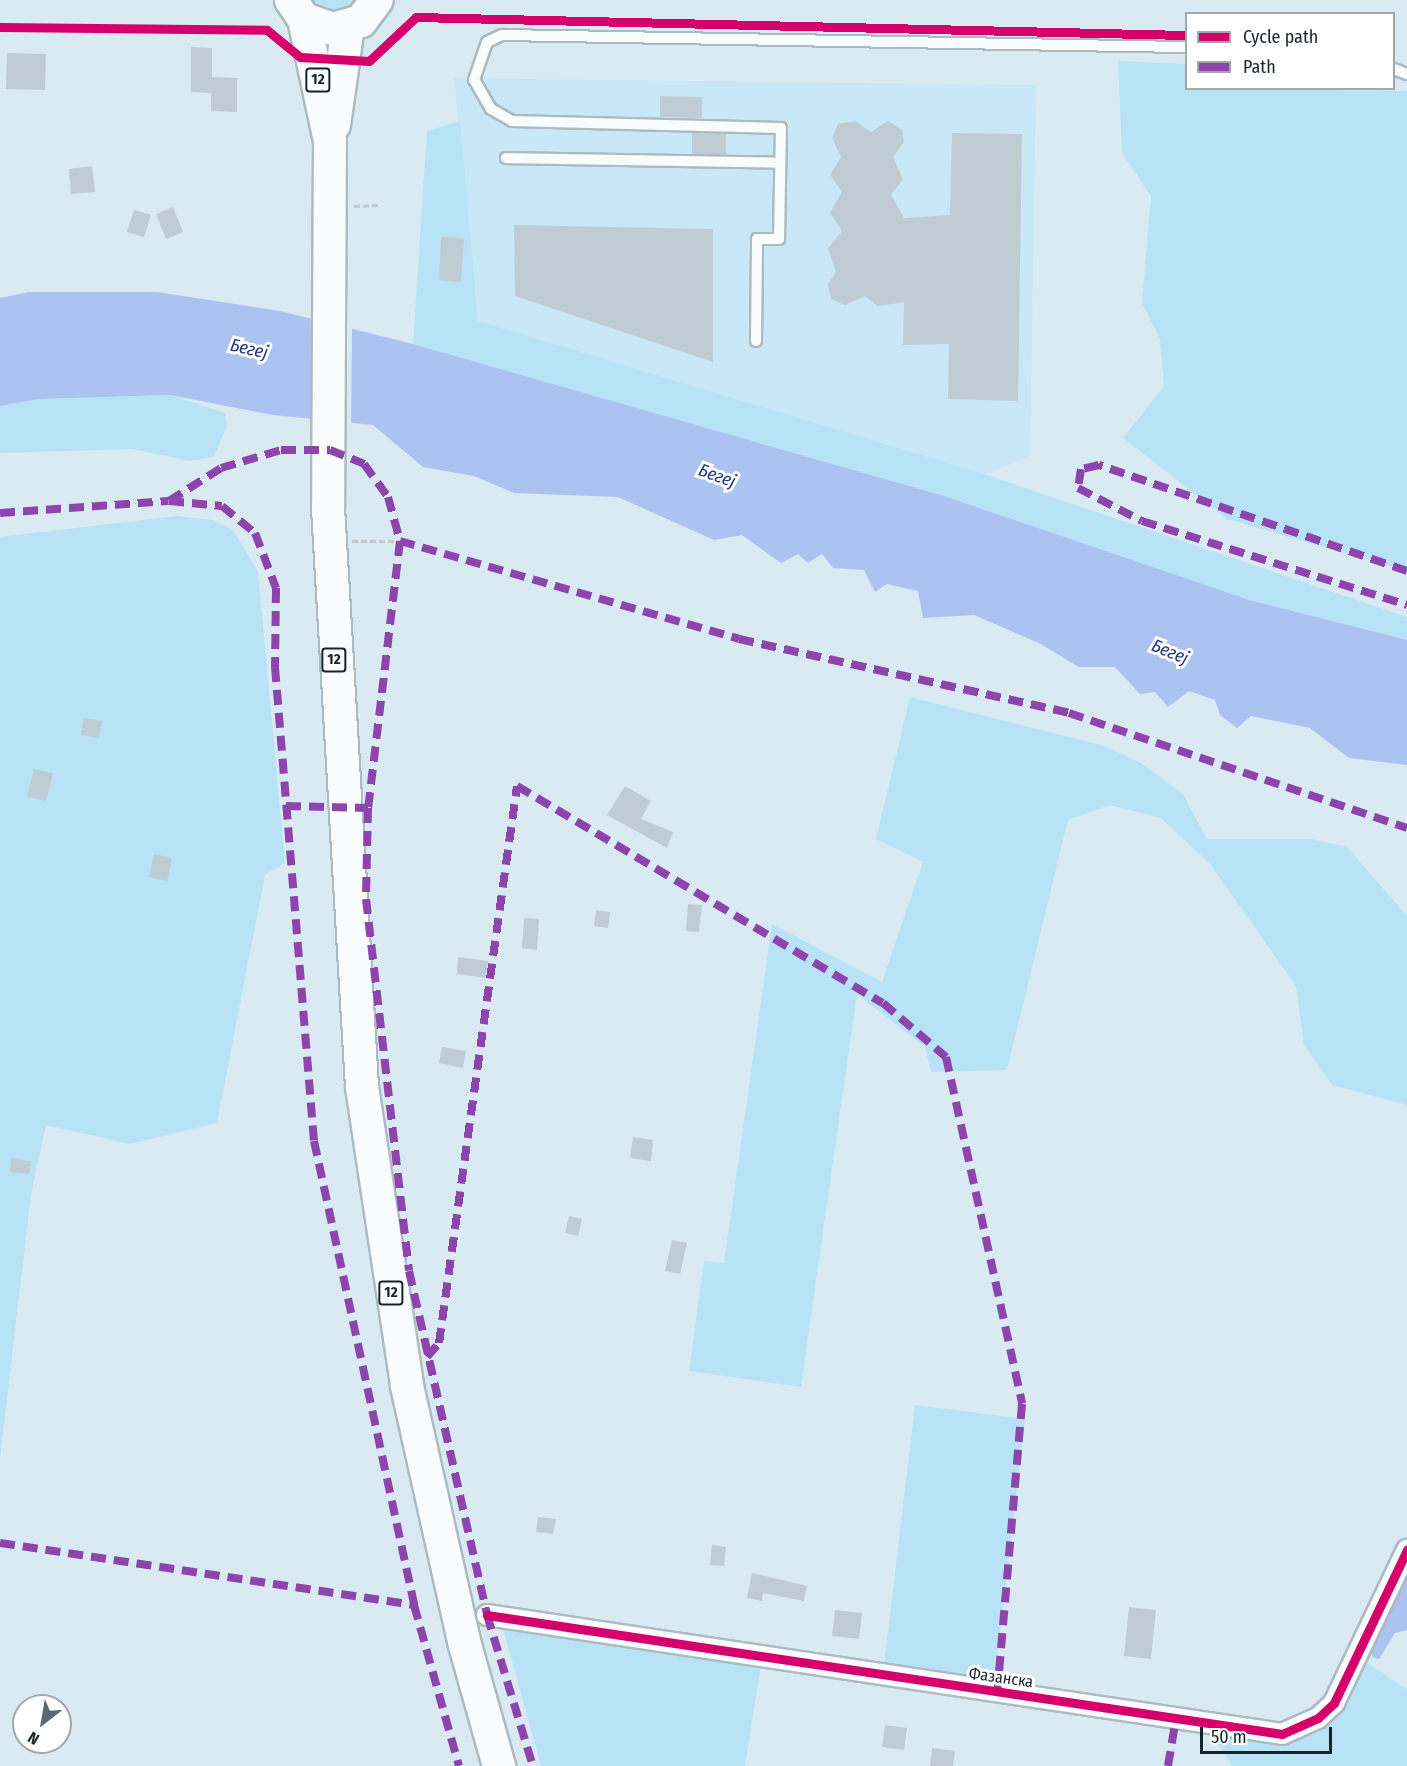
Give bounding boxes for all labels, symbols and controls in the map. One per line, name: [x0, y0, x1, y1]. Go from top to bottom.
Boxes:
legend: [1185, 12, 1395, 90]
text: Cycle path: [1243, 26, 1318, 48]
text: Path: [1243, 56, 1276, 78]
road number: 12: [304, 68, 332, 92]
water label: Бегеј: [228, 334, 270, 364]
water label: Бегеј: [695, 459, 739, 493]
water label: Бегеј: [1148, 635, 1192, 669]
road number: 12: [320, 648, 348, 672]
road number: 12: [378, 1281, 404, 1305]
street label: Фазанска: [968, 1664, 1034, 1692]
north arrow: [12, 1694, 72, 1754]
scale bar: [1203, 1715, 1335, 1753]
text: 50 m: [1211, 1726, 1247, 1748]
text: N: [24, 1728, 43, 1749]

